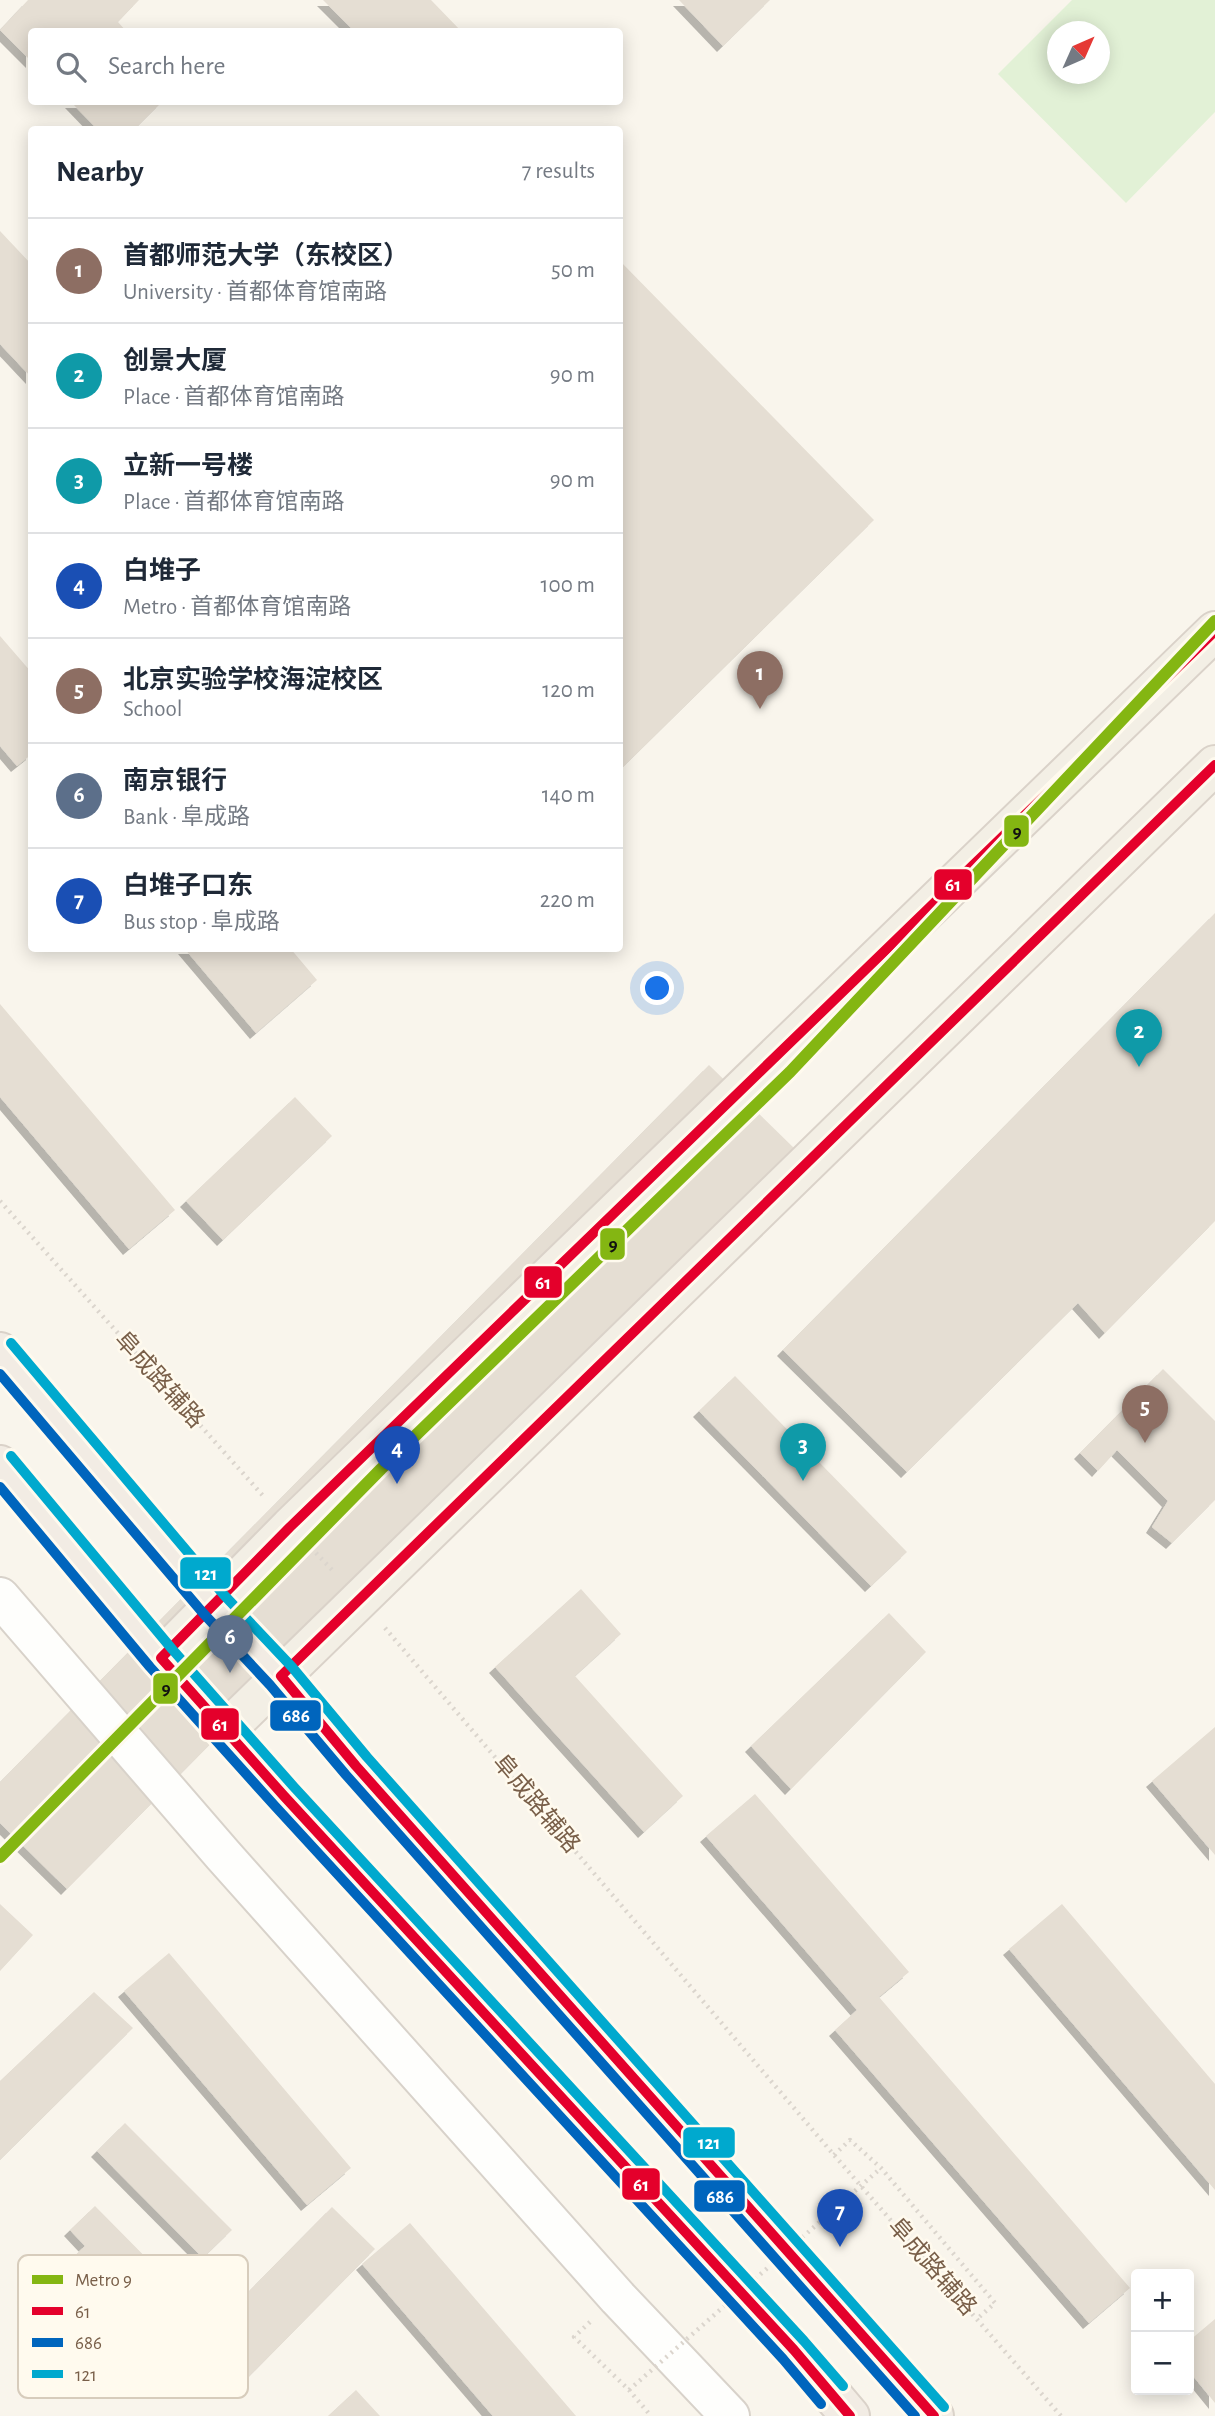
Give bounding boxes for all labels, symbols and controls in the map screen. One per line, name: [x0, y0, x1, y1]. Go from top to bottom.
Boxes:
north arrow: [1047, 21, 1110, 84]
search box: [28, 28, 623, 105]
icon: search: [52, 48, 90, 86]
text: Search here: [108, 53, 226, 79]
text: Nearby: [56, 157, 144, 187]
text: 7 results: [522, 160, 595, 183]
text: 首都师范大学（东校区）: [123, 243, 409, 269]
text: 1: [75, 259, 83, 282]
text: 50 m: [551, 259, 595, 282]
text: University · 首都体育馆南路: [123, 281, 387, 304]
text: 创景大厦: [123, 348, 227, 374]
text: 2: [74, 364, 84, 387]
text: 90 m: [550, 364, 595, 387]
text: Place · 首都体育馆南路: [123, 386, 345, 409]
text: 立新一号楼: [123, 453, 253, 479]
text: 3: [74, 469, 84, 492]
text: 90 m: [550, 469, 595, 492]
text: Place · 首都体育馆南路: [123, 491, 345, 514]
text: 白堆子: [123, 558, 201, 584]
text: 4: [73, 574, 85, 597]
text: 100 m: [541, 574, 595, 597]
text: Metro · 首都体育馆南路: [123, 596, 351, 619]
pin: 1: [737, 651, 783, 709]
text: 北京实验学校海淀校区: [123, 667, 383, 693]
text: 5: [74, 679, 84, 702]
text: 120 m: [542, 679, 595, 702]
text: School: [123, 698, 182, 721]
text: 南京银行: [123, 768, 227, 794]
text: 6: [73, 784, 85, 807]
text: 140 m: [542, 784, 595, 807]
text: Bank · 阜成路: [123, 806, 250, 829]
line badge: 9: [1003, 814, 1030, 848]
text: 9: [1012, 823, 1022, 842]
line badge: 61: [933, 868, 973, 901]
text: 白堆子口东: [123, 873, 253, 899]
text: 61: [945, 876, 961, 895]
text: 7: [74, 889, 84, 912]
text: 220 m: [540, 889, 595, 912]
text: Bus stop · 阜成路: [123, 911, 280, 934]
your location: [640, 971, 674, 1005]
pin: 2: [1116, 1009, 1162, 1067]
line badge: 9: [599, 1227, 626, 1261]
text: 9: [608, 1236, 618, 1255]
line badge: 61: [523, 1265, 563, 1299]
text: 61: [535, 1274, 551, 1293]
street label: 阜成路辅路: [110, 1326, 210, 1433]
pin: 5: [1122, 1385, 1168, 1443]
pin: 3: [780, 1423, 826, 1481]
pin: 4: [374, 1426, 420, 1484]
line badge: 121: [179, 1556, 232, 1590]
text: 121: [195, 1565, 217, 1584]
pin: 6: [207, 1615, 253, 1673]
line badge: 9: [152, 1672, 179, 1705]
text: 9: [161, 1680, 171, 1699]
line badge: 686: [269, 1699, 322, 1732]
line badge: 61: [200, 1707, 240, 1741]
text: 686: [282, 1707, 310, 1726]
text: 61: [212, 1716, 228, 1735]
street label: 阜成路辅路: [488, 1749, 585, 1858]
line badge: 121: [682, 2126, 736, 2159]
text: 121: [698, 2134, 720, 2153]
line badge: 61: [621, 2167, 661, 2201]
text: 61: [633, 2176, 649, 2195]
line badge: 686: [693, 2179, 746, 2213]
text: 686: [706, 2188, 734, 2207]
pin: 7: [817, 2189, 863, 2247]
street label: 阜成路辅路: [884, 2213, 982, 2320]
legend: [18, 2255, 248, 2398]
map controls: [1131, 2269, 1194, 2395]
button: +: [1131, 2269, 1194, 2332]
text: Metro 9: [75, 2271, 132, 2290]
text: 61: [75, 2303, 90, 2322]
button: −: [1131, 2332, 1194, 2395]
text: 686: [75, 2334, 102, 2353]
text: 121: [75, 2366, 97, 2385]

